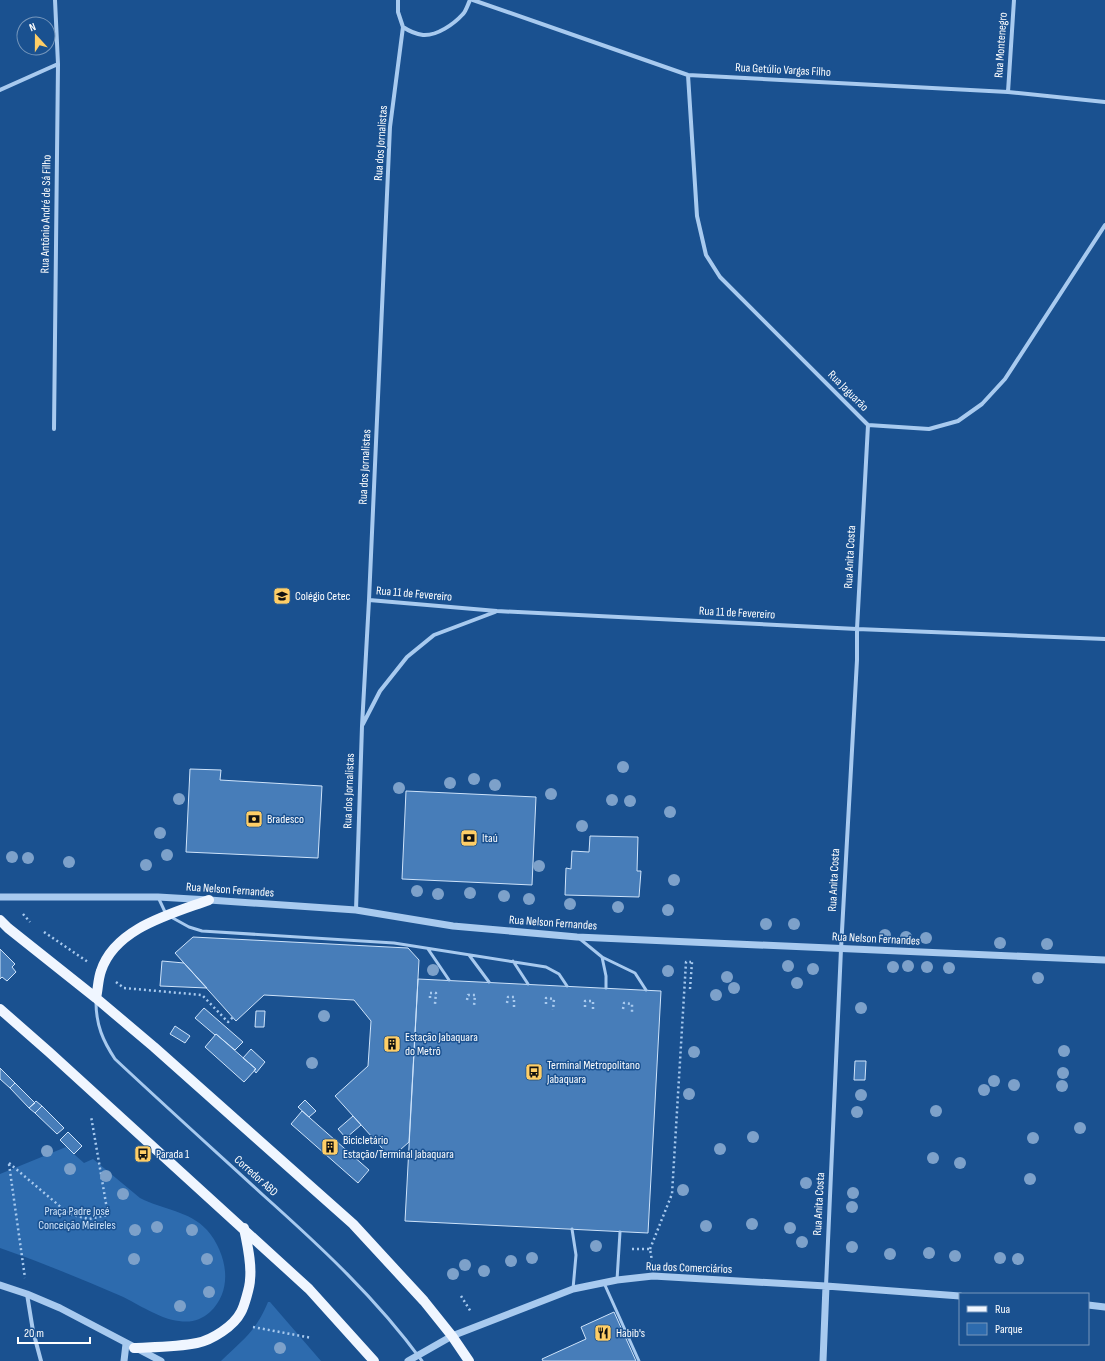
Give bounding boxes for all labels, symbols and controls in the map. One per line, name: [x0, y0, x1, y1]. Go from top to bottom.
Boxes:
street label: Rua Montenegro: [991, 12, 1011, 78]
north arrow: [16, 16, 56, 56]
text: N: [28, 20, 38, 34]
street label: Rua Getúlio Vargas Filho: [735, 60, 831, 80]
street label: Rua dos Jornalistas: [371, 105, 391, 181]
street label: Rua Antônio André de Sá Filho: [37, 155, 55, 273]
street label: Rua Jaguarão: [825, 368, 872, 415]
street label: Rua dos Jornalistas: [356, 429, 374, 505]
street label: Rua Anita Costa: [841, 525, 859, 589]
street label: Rua 11 de Fevereiro: [375, 583, 453, 605]
school or university icon: Colégio Cetec: [272, 586, 292, 606]
place label: Colégio Cetec: [295, 589, 351, 604]
street label: Rua 11 de Fevereiro: [699, 604, 775, 622]
street label: Rua dos Jornalistas: [340, 753, 358, 829]
bank icon: Bradesco: [244, 809, 264, 829]
place label: Bradesco: [267, 812, 304, 827]
bank icon: Itaú: [459, 828, 479, 848]
place label: Itaú: [482, 831, 498, 846]
street label: Rua Anita Costa: [825, 848, 843, 912]
street label: Rua Nelson Fernandes: [185, 879, 275, 901]
street label: Rua Nelson Fernandes: [508, 912, 598, 934]
street label: Rua Nelson Fernandes: [832, 929, 920, 949]
place label: Estação Jabaquara do Metrô: [405, 1030, 478, 1059]
building icon: Estação Jabaquara do Metrô: [382, 1034, 402, 1054]
place label: Terminal Metropolitano Jabaquara: [546, 1058, 640, 1087]
bus stop icon: Terminal Metropolitano Jabaquara: [524, 1062, 544, 1082]
place label: Bicicletário Estação/Terminal Jabaquara: [343, 1133, 454, 1162]
building icon: Bicicletário Estação/Terminal Jabaquara: [320, 1137, 340, 1157]
bus stop icon: Parada 1: [133, 1144, 153, 1164]
place label: Parada 1: [156, 1147, 190, 1162]
street label: Corredor ABD: [231, 1152, 281, 1200]
street label: Rua Anita Costa: [810, 1172, 828, 1236]
park label: Praça Padre José Conceição Meireles: [38, 1204, 116, 1233]
street label: Rua dos Comerciários: [646, 1259, 732, 1277]
legend: [959, 1293, 1089, 1345]
text: Rua: [995, 1302, 1011, 1317]
scale bar: [18, 1319, 90, 1345]
text: Parque: [995, 1322, 1023, 1337]
restaurant icon: Habib's: [593, 1323, 613, 1343]
text: 20 m: [24, 1326, 44, 1341]
place label: Habib's: [616, 1326, 645, 1341]

